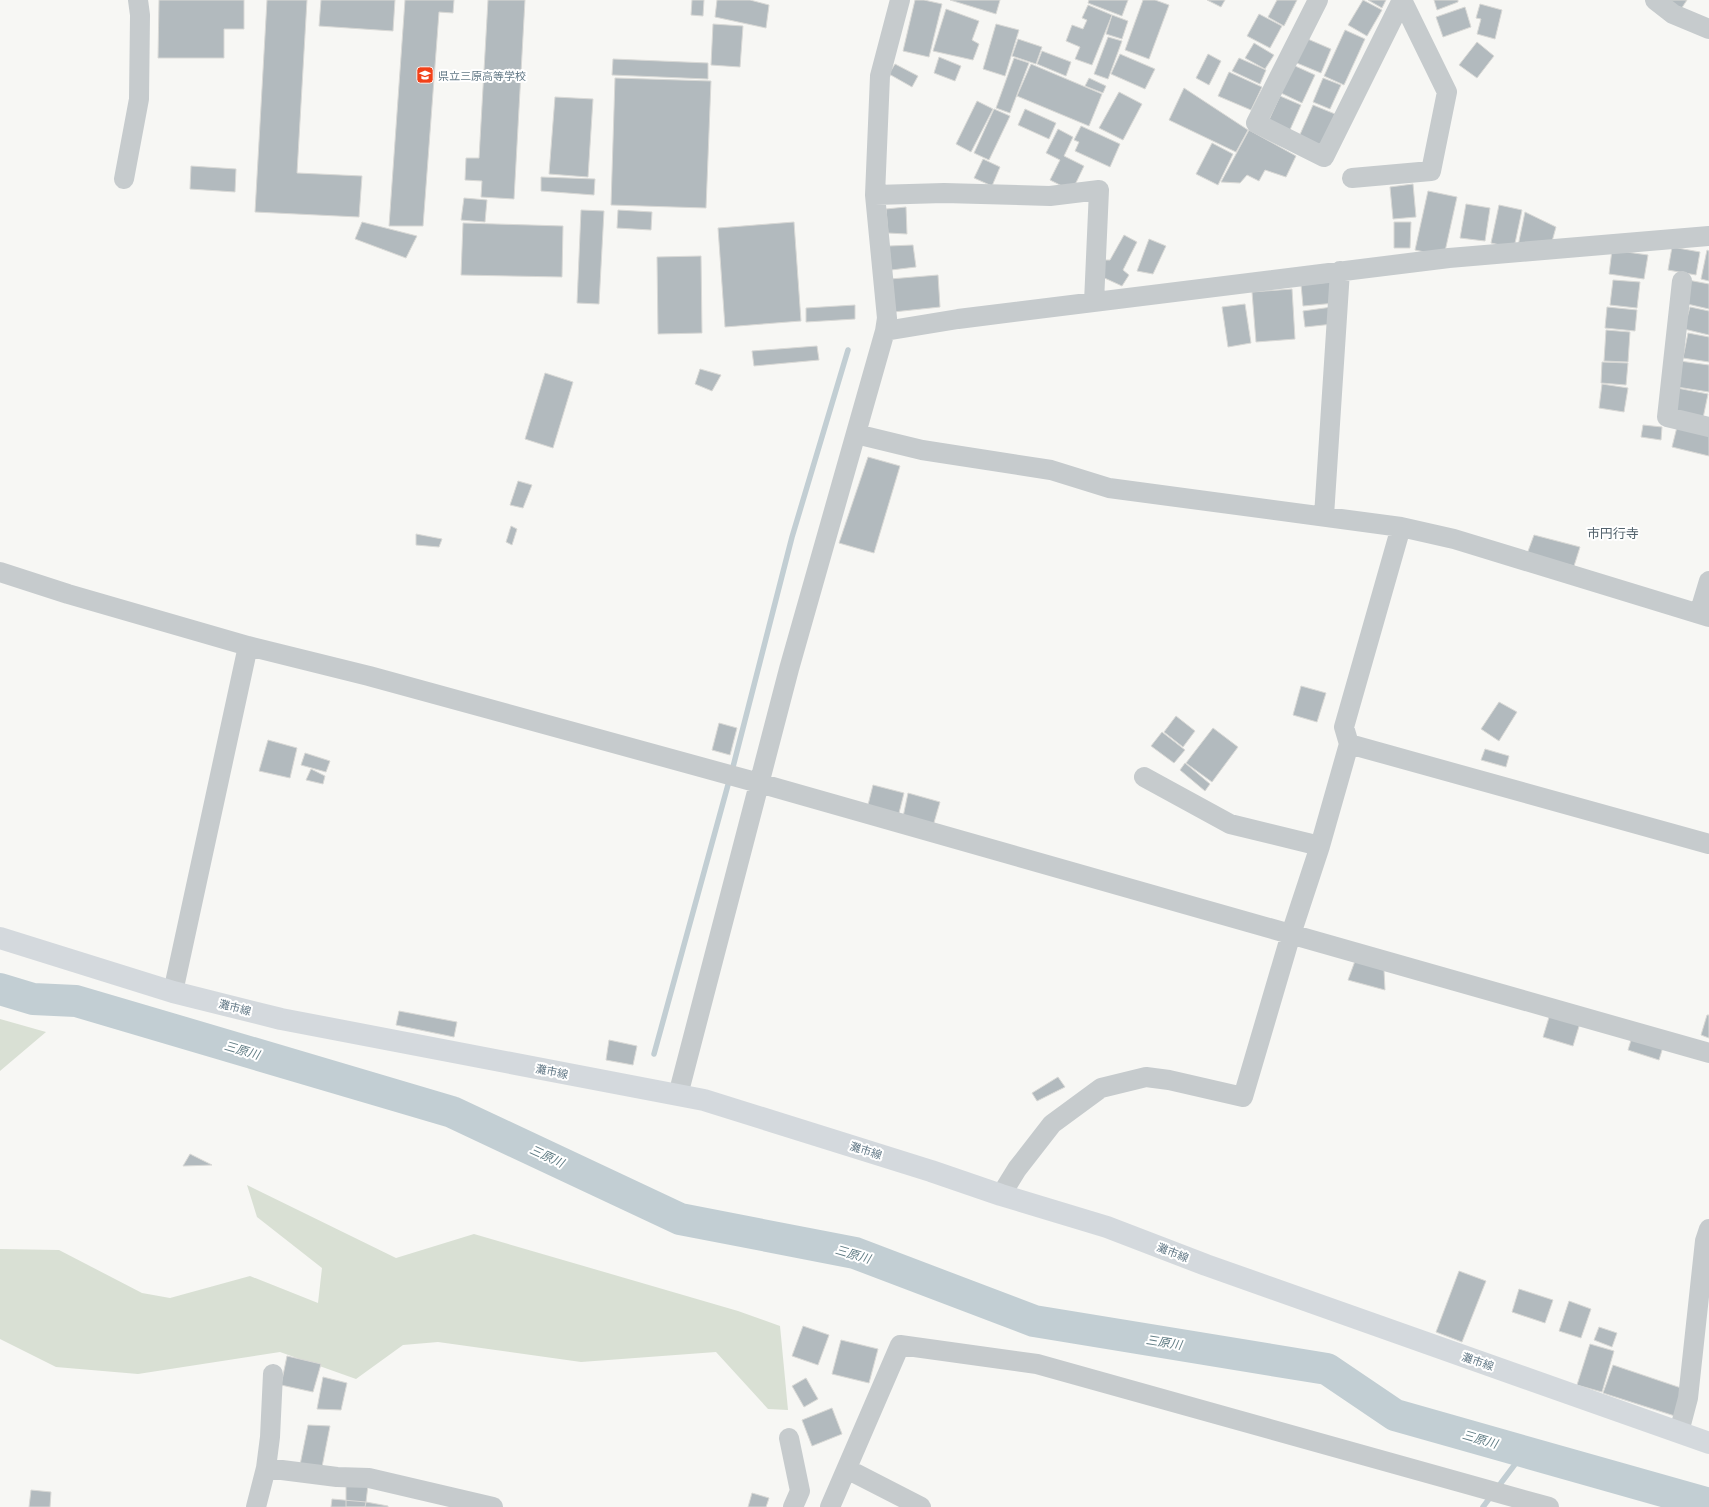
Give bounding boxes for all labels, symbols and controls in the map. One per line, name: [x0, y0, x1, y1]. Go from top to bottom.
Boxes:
school or university icon: 県立三原高等学校: [415, 65, 435, 85]
place label: 県立三原高等学校: [438, 69, 526, 82]
district label: 市円行寺: [1587, 525, 1639, 541]
street label: 灘市線: [217, 997, 253, 1017]
water label: 三原川: [223, 1038, 263, 1063]
street label: 灘市線: [535, 1061, 569, 1081]
street label: 灘市線: [848, 1139, 884, 1161]
water label: 三原川: [528, 1142, 568, 1171]
street label: 灘市線: [1155, 1240, 1191, 1264]
water label: 三原川: [834, 1242, 874, 1267]
water label: 三原川: [1145, 1332, 1185, 1353]
street label: 灘市線: [1460, 1349, 1496, 1373]
water label: 三原川: [1461, 1427, 1501, 1452]

